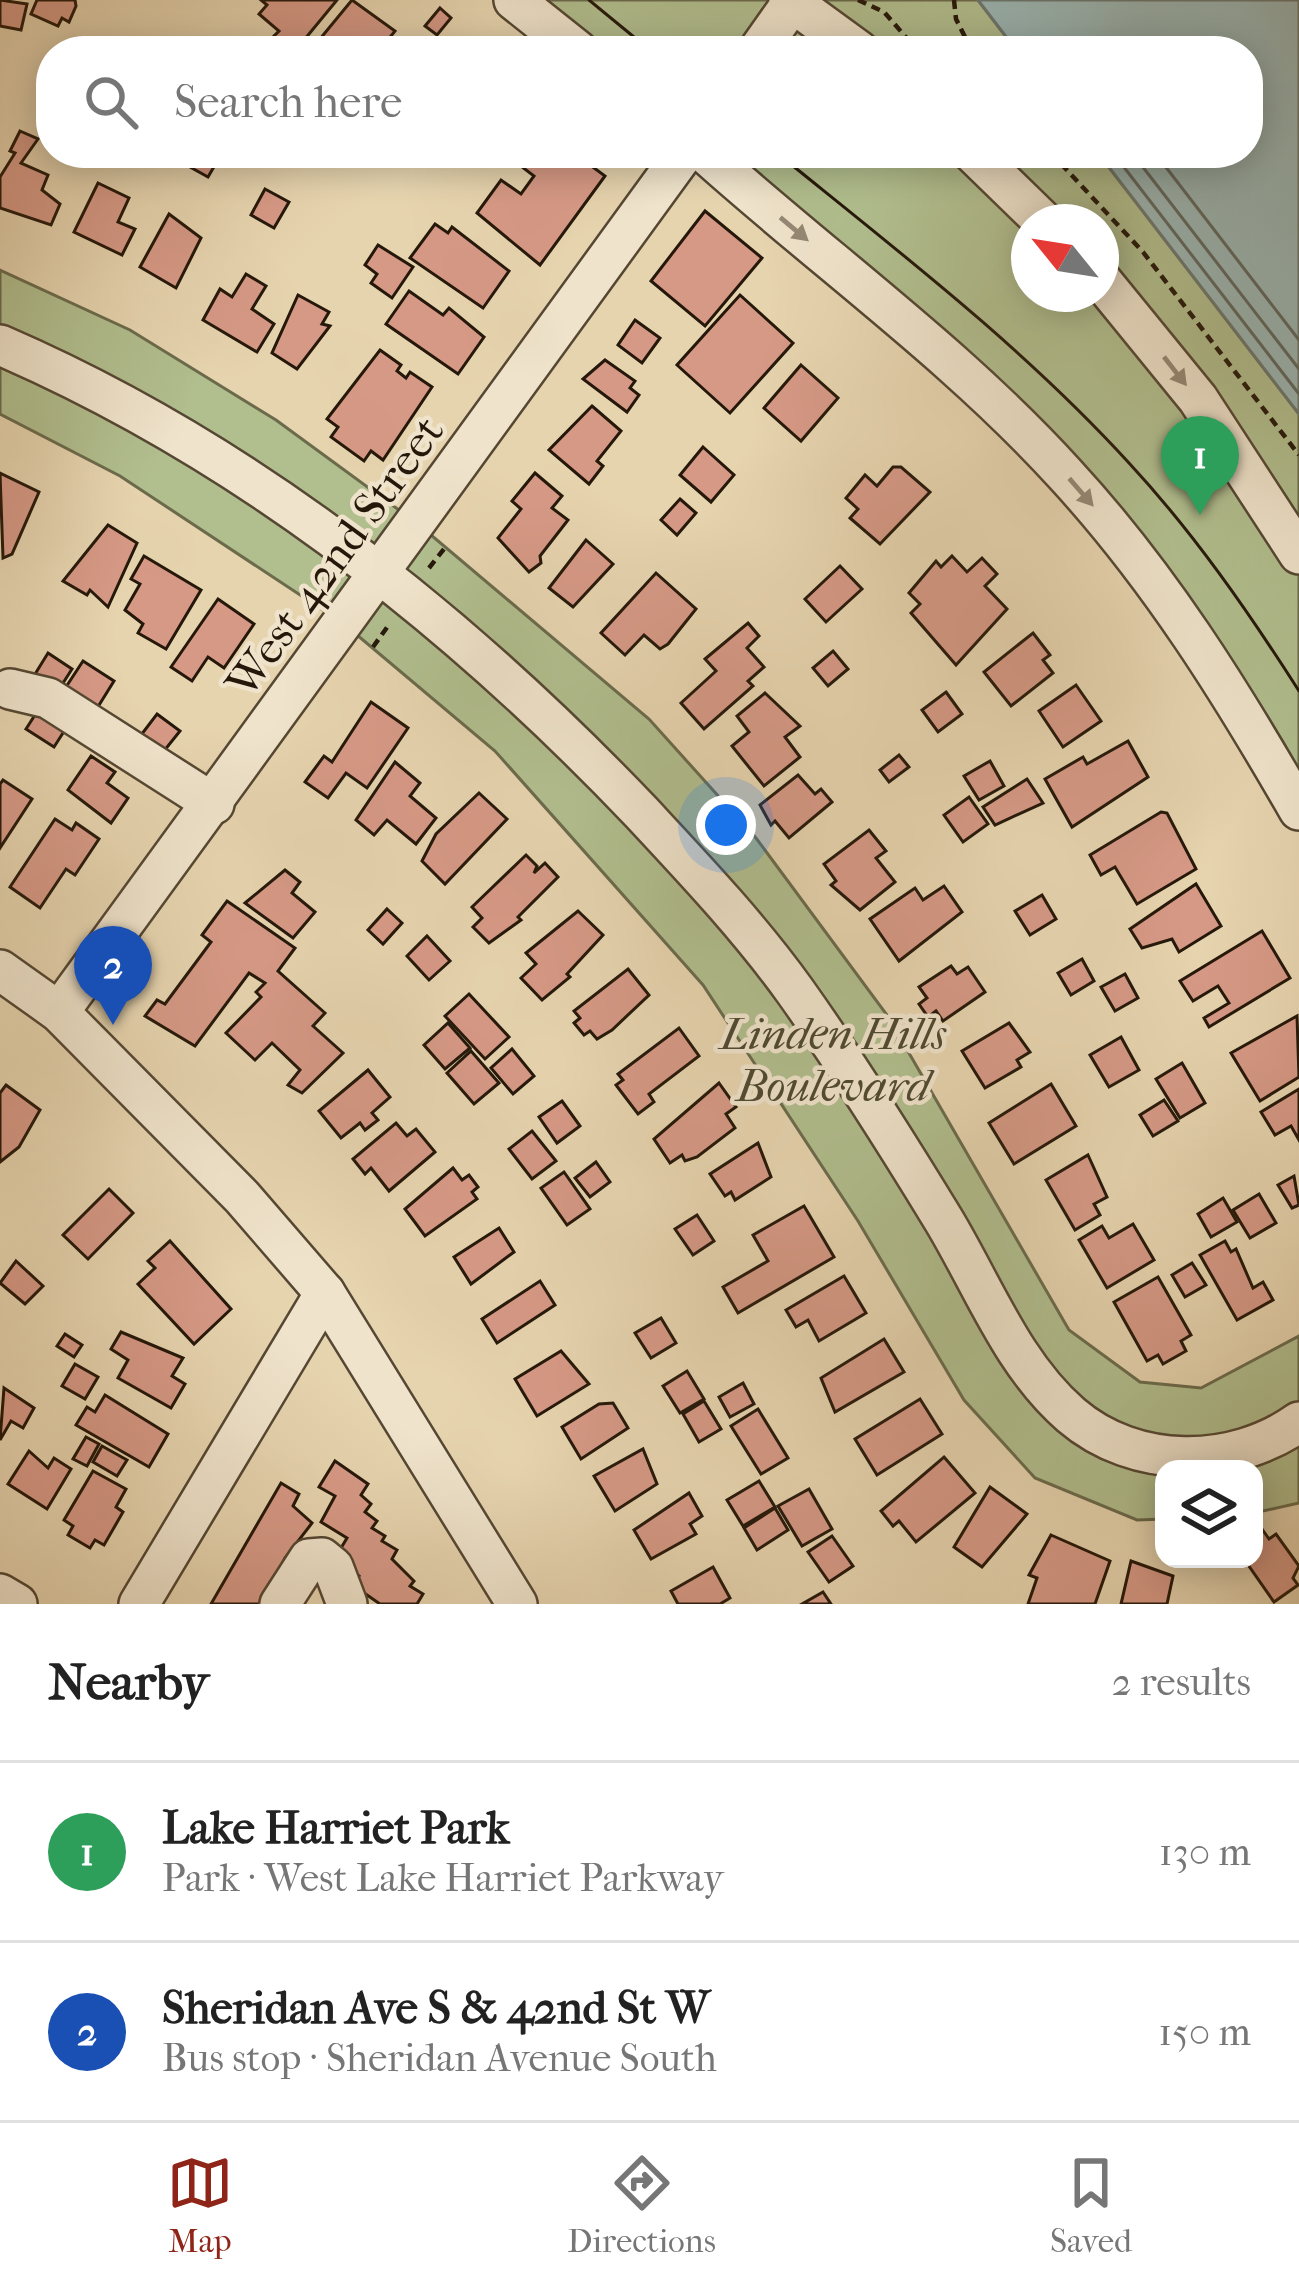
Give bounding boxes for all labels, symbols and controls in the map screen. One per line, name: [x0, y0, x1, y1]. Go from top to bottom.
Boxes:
search box: [36, 36, 1263, 168]
icon: search: [78, 69, 144, 135]
text: Search here: [174, 76, 402, 129]
north arrow: [1011, 204, 1119, 312]
one-way arrow: [779, 216, 809, 242]
one-way arrow: [1162, 355, 1187, 386]
street label: West 42nd Street: [215, 406, 455, 709]
pin: 1: [1161, 416, 1239, 515]
one-way arrow: [1067, 477, 1094, 507]
your location: [696, 795, 756, 855]
pin: 2: [74, 926, 152, 1025]
park label: Linden Hills Boulevard: [717, 1008, 947, 1113]
map controls: [1155, 1460, 1263, 1568]
button: layers: [1155, 1460, 1263, 1568]
text: Nearby: [48, 1652, 209, 1712]
text: 2 results: [1112, 1659, 1251, 1705]
text: Lake Harriet Park: [162, 1802, 510, 1855]
text: 1: [80, 1829, 94, 1875]
text: 130 m: [1159, 1829, 1251, 1875]
text: Park · West Lake Harriet Parkway: [162, 1855, 724, 1901]
text: Sheridan Ave S & 42nd St W: [162, 1982, 710, 2035]
text: 2: [77, 2009, 97, 2055]
text: 150 m: [1158, 2009, 1251, 2055]
text: Bus stop · Sheridan Avenue South: [162, 2035, 717, 2081]
tab: Map: [167, 2150, 233, 2261]
tab: Directions: [567, 2150, 716, 2261]
tab: Saved: [1050, 2150, 1132, 2261]

